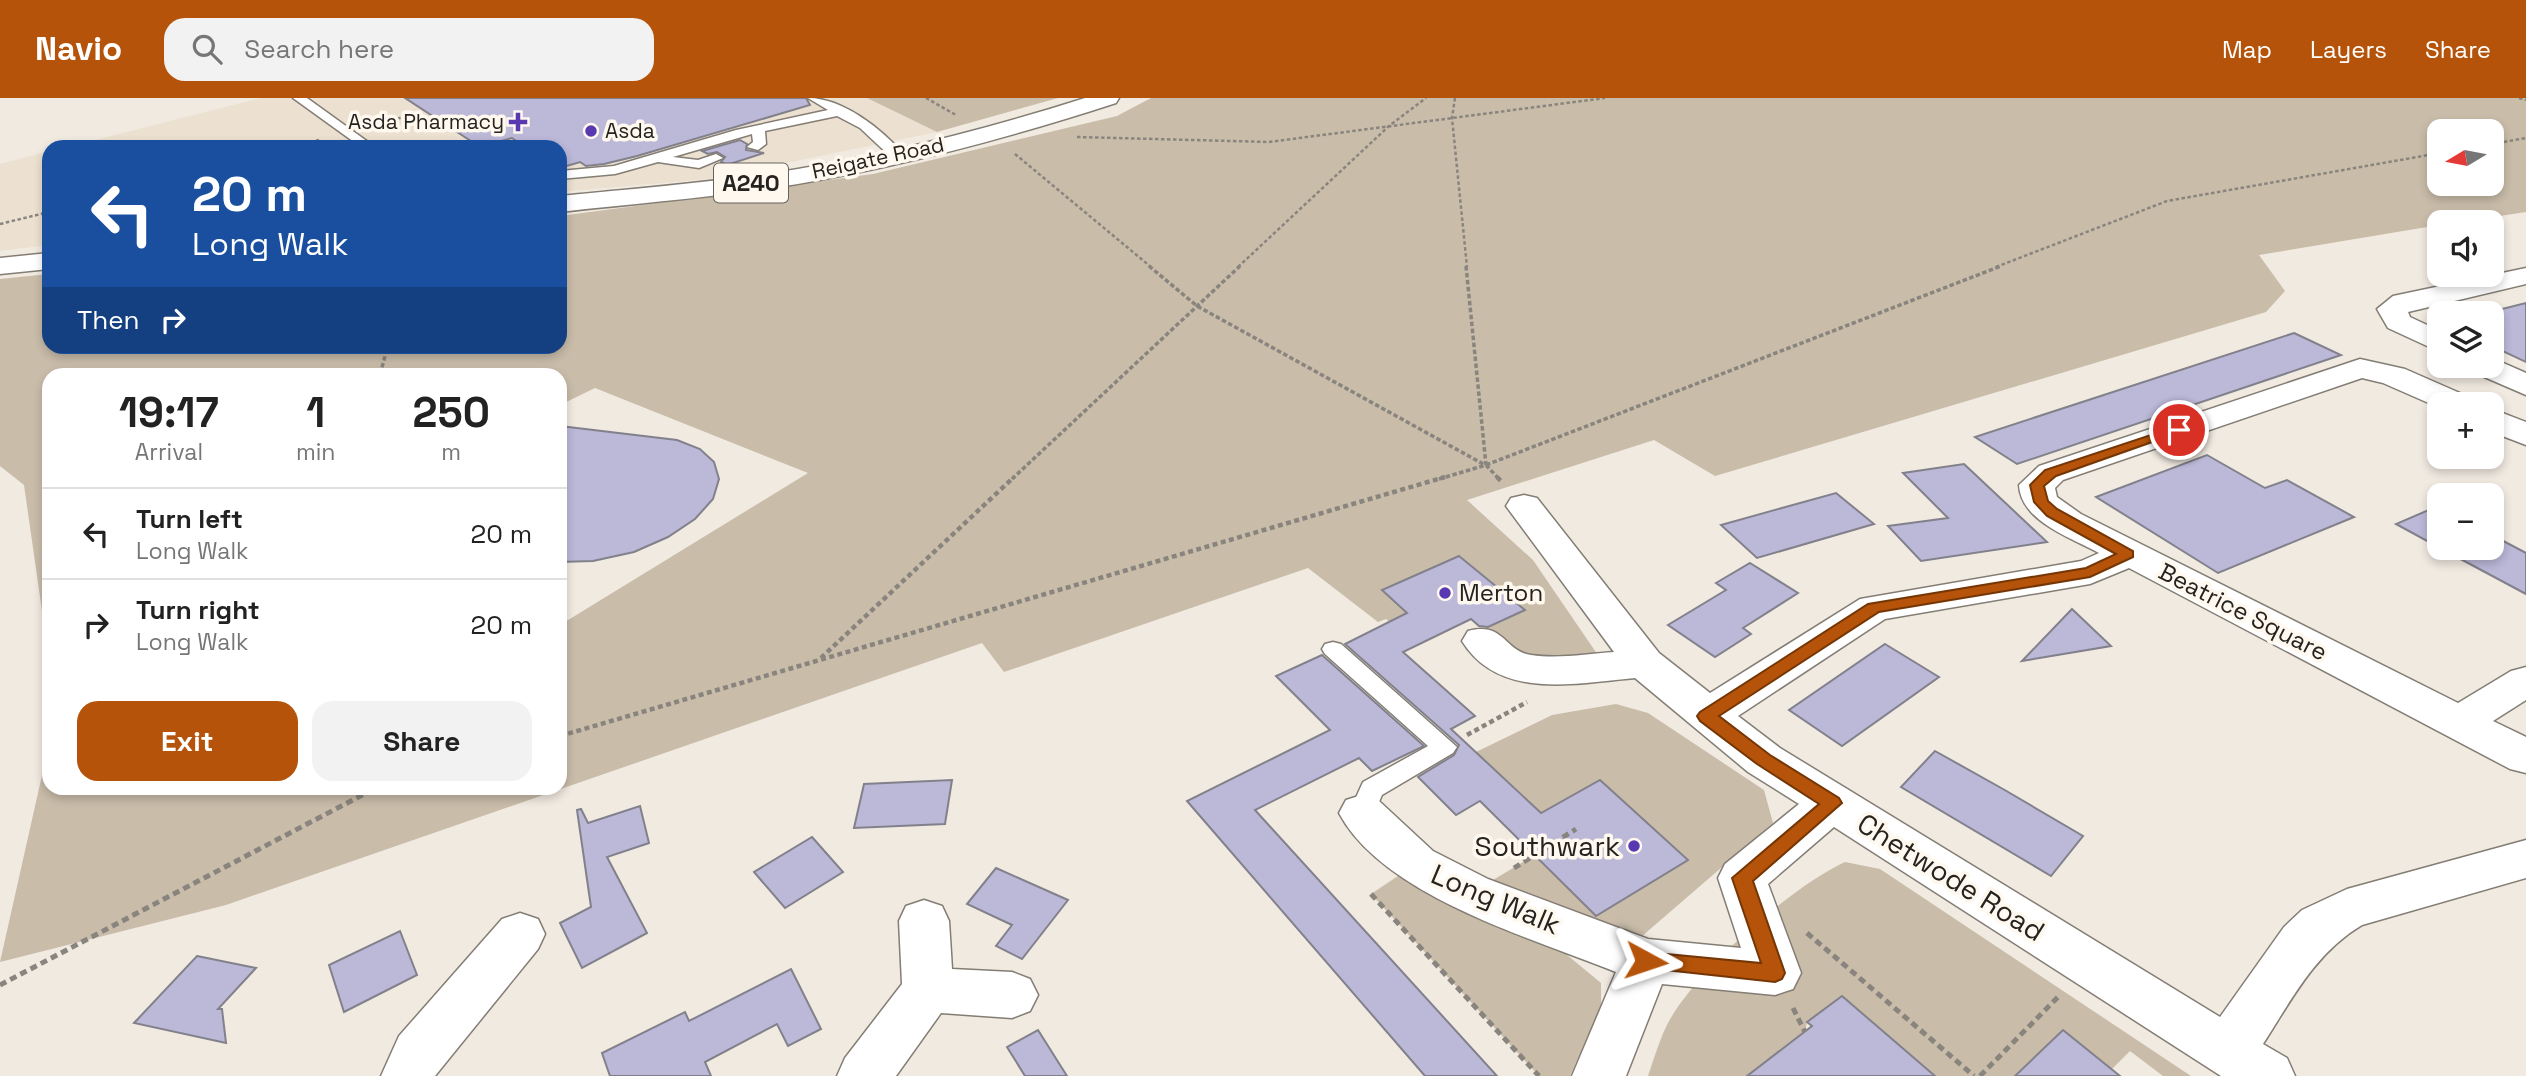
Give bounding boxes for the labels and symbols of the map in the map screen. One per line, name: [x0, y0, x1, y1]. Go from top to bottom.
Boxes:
place label: Asda Pharmacy: [348, 108, 504, 135]
marker: Asda Pharmacy: [510, 114, 526, 130]
place label: Asda: [605, 117, 655, 144]
north arrow: [2427, 119, 2504, 196]
marker: Asda: [583, 123, 599, 139]
street label: Reigate Road: [809, 130, 946, 185]
road number: A240: [714, 164, 788, 202]
pin: [2149, 400, 2209, 460]
street label: Beatrice Square: [2154, 556, 2333, 667]
place label: Merton: [1459, 577, 1543, 608]
marker: Merton: [1437, 585, 1453, 601]
street label: Chetwode Road: [1851, 805, 2051, 949]
place label: Southwark: [1475, 828, 1620, 864]
marker: Southwark: [1626, 838, 1642, 854]
street label: Long Walk: [1426, 856, 1566, 942]
position arrow: [1609, 924, 1683, 998]

